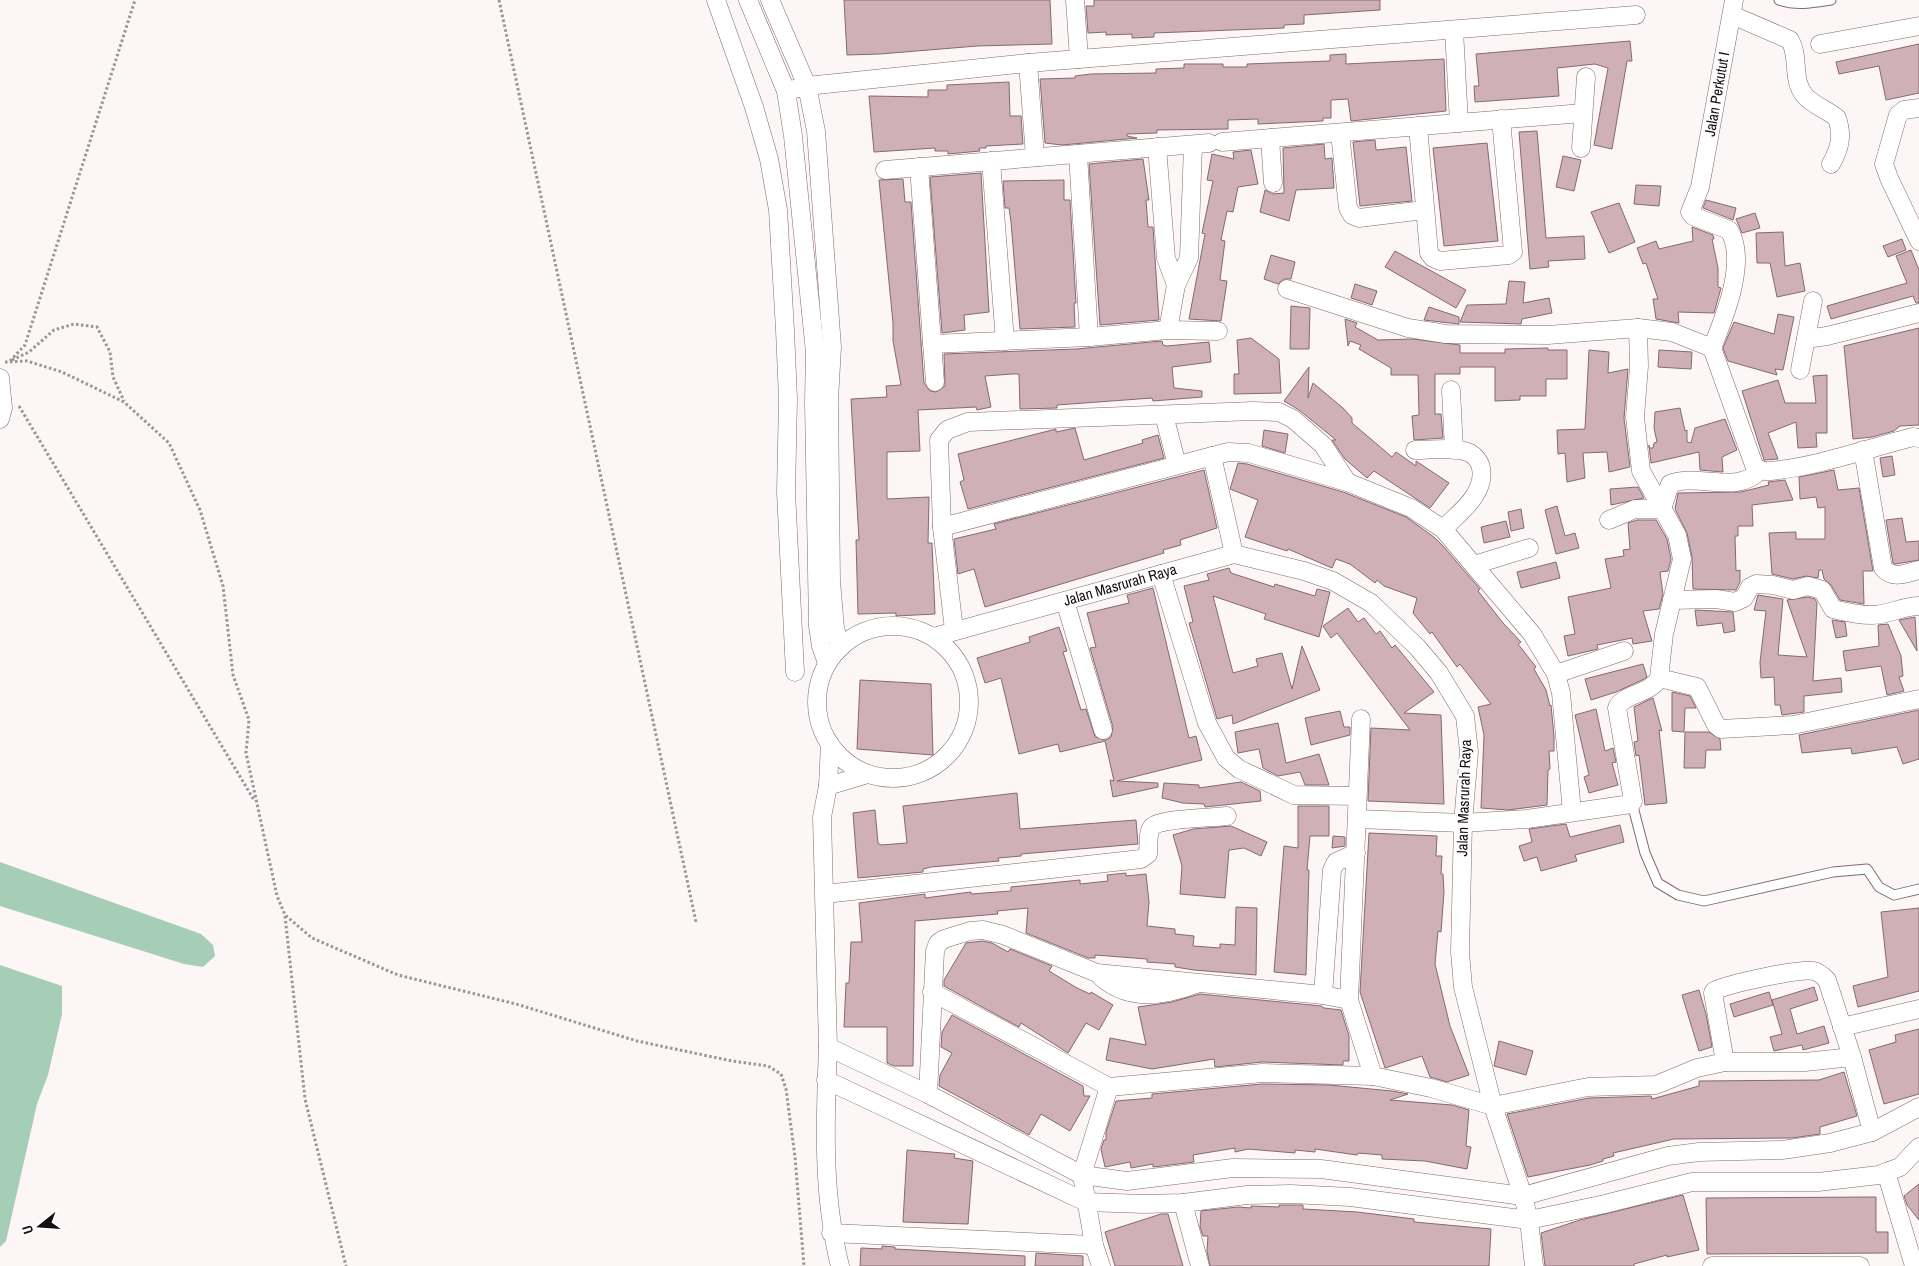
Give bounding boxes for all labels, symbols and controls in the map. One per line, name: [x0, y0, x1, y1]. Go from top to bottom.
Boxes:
street label: Jalan Perkutut I: [1699, 50, 1734, 138]
street label: Jalan Masrurah Raya: [1061, 558, 1179, 611]
street label: Jalan Masrurah Raya: [1451, 739, 1476, 857]
north arrow: [15, 1201, 65, 1251]
text: U: [18, 1223, 37, 1236]

